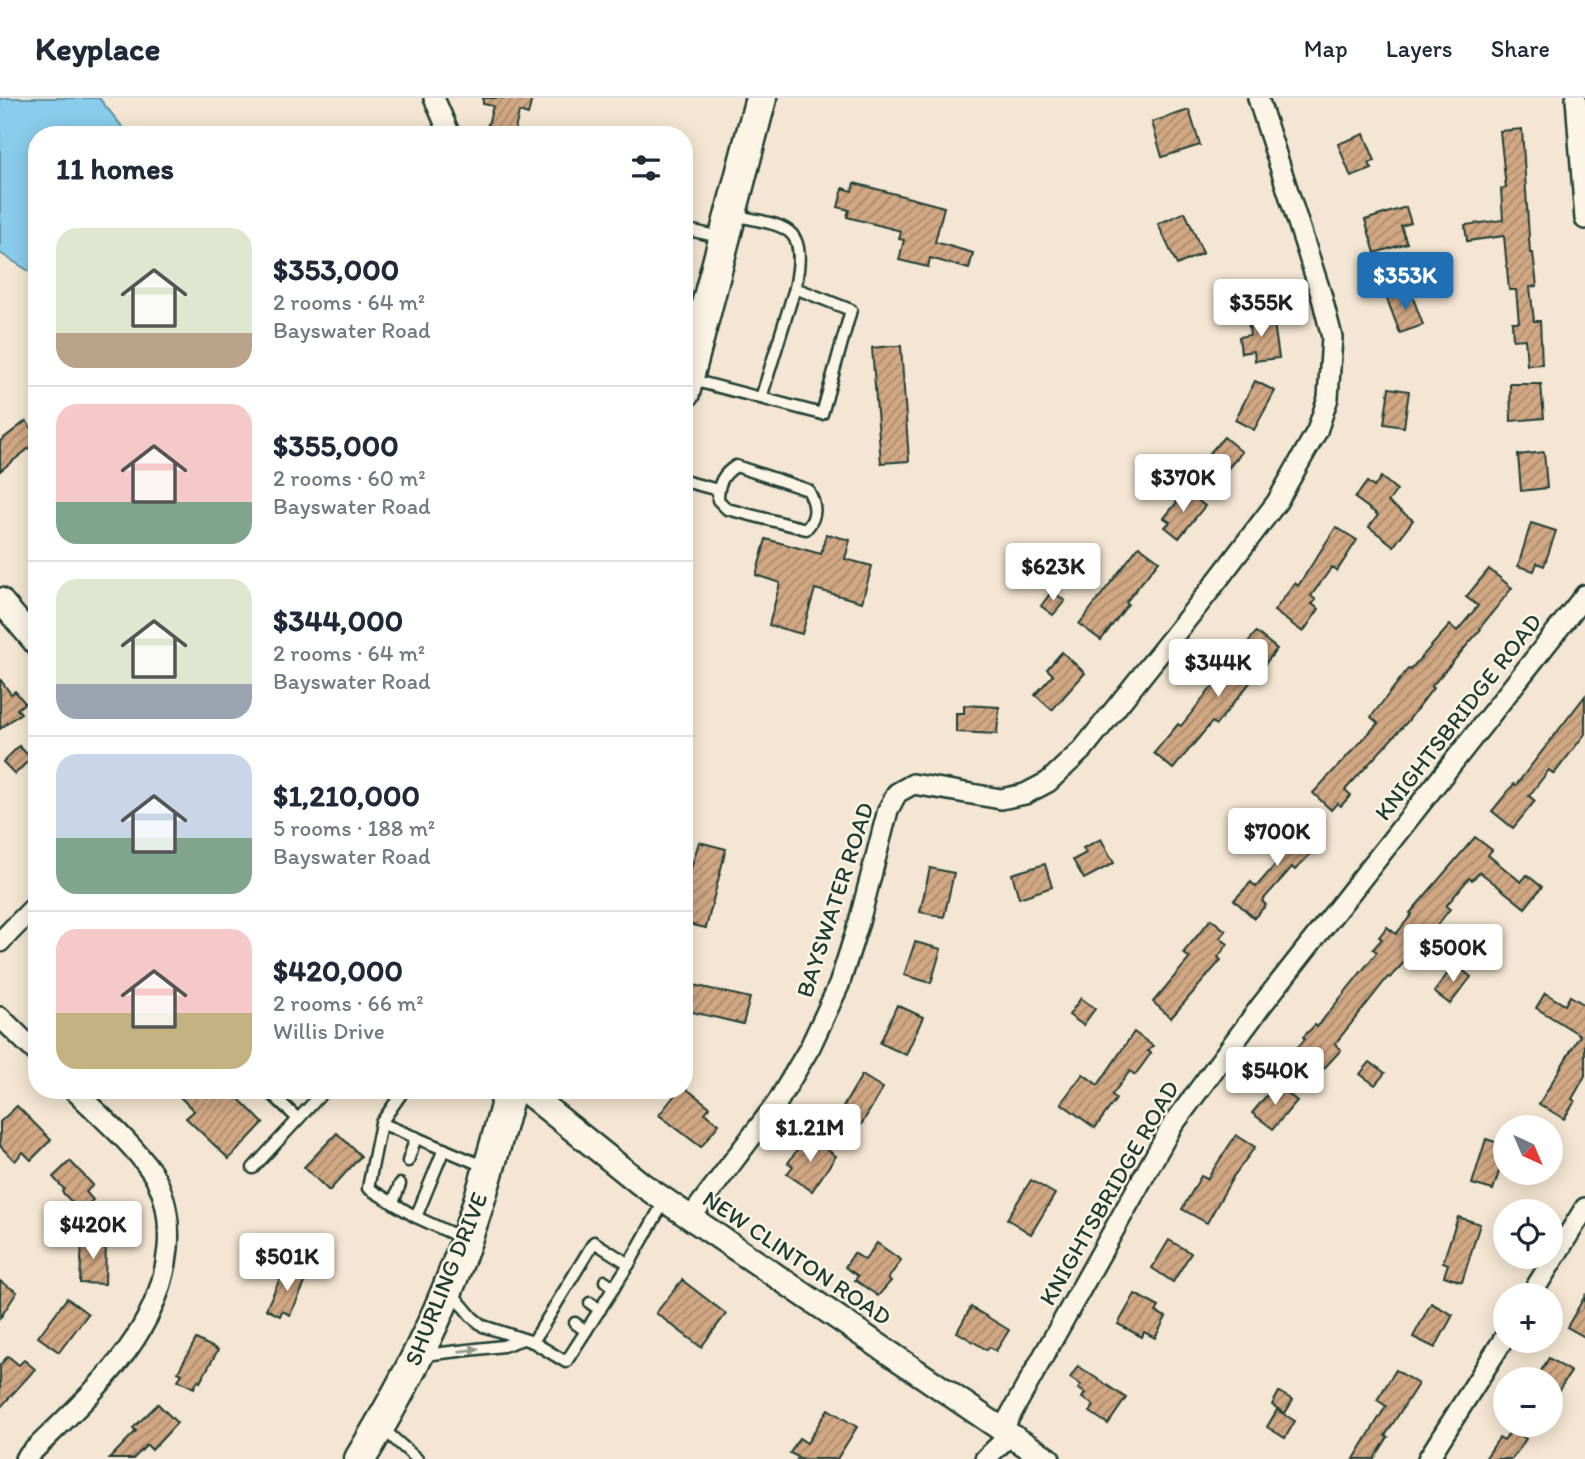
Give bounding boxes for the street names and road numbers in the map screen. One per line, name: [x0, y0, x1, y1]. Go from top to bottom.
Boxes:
street label: KNIGHTSBRIDGE ROAD: [1368, 607, 1547, 826]
street label: BAYSWATER ROAD: [789, 799, 880, 1001]
street label: KNIGHTSBRIDGE ROAD: [1032, 1075, 1185, 1310]
street label: NEW CLINTON ROAD: [697, 1184, 897, 1331]
street label: SHURLING DRIVE: [398, 1188, 494, 1370]

